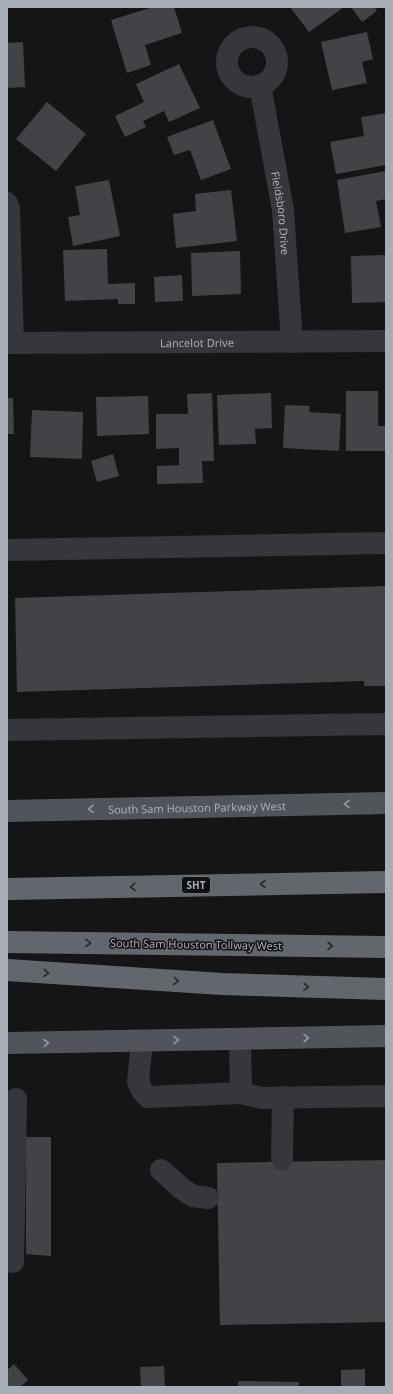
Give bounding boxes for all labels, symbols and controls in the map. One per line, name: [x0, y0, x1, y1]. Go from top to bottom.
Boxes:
street label: Fieldsboro Drive: [269, 170, 294, 255]
street label: Lancelot Drive: [160, 334, 234, 350]
street label: South Sam Houston Parkway West: [108, 798, 286, 816]
one-way arrow: [344, 800, 350, 808]
one-way arrow: [88, 805, 94, 813]
road number: SHT: [182, 877, 210, 893]
one-way arrow: [260, 880, 266, 888]
one-way arrow: [130, 883, 136, 891]
street label: South Sam Houston Tollway West: [110, 935, 282, 953]
one-way arrow: [85, 939, 91, 947]
one-way arrow: [327, 942, 333, 950]
one-way arrow: [43, 968, 49, 977]
one-way arrow: [173, 977, 179, 986]
one-way arrow: [303, 982, 309, 991]
one-way arrow: [303, 1034, 309, 1042]
one-way arrow: [173, 1036, 179, 1044]
one-way arrow: [43, 1038, 49, 1047]

